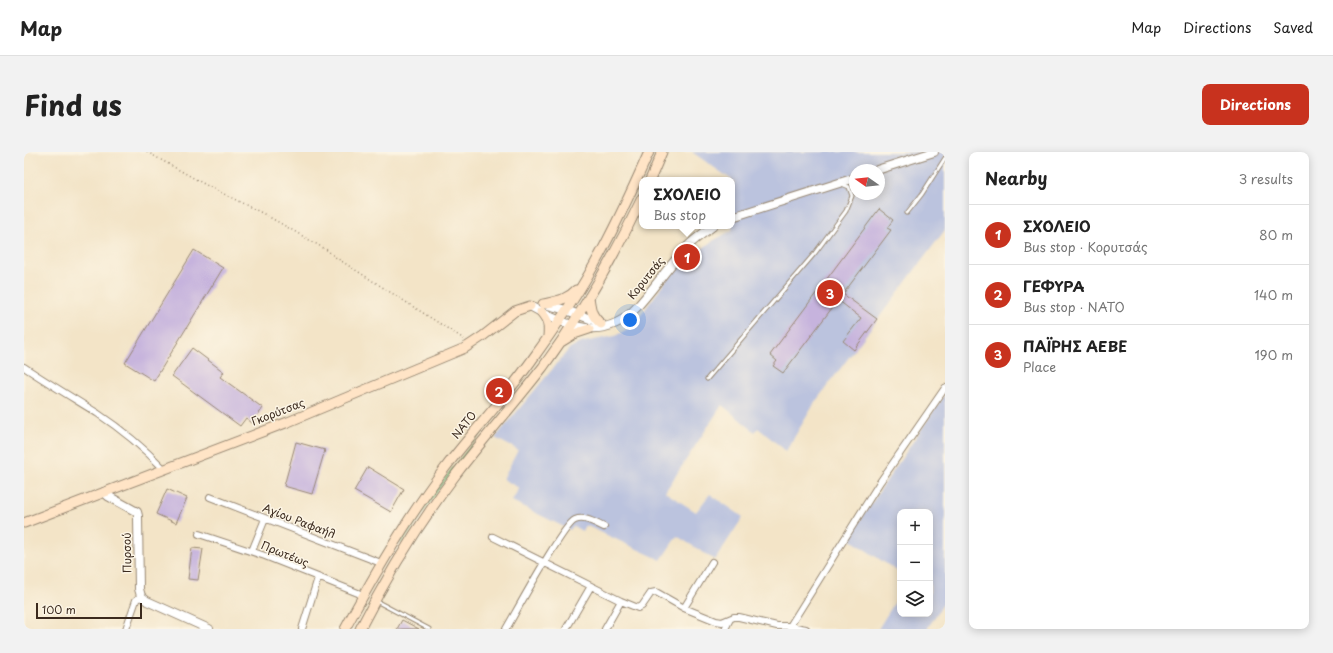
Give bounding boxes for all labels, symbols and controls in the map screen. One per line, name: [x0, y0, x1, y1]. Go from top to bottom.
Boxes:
text: Map: [20, 14, 62, 42]
text: Map: [1131, 17, 1161, 38]
text: Directions: [1183, 17, 1251, 38]
text: Saved: [1273, 17, 1313, 38]
text: Find us: [24, 83, 122, 126]
button: Directions: [1202, 84, 1309, 125]
north arrow: [849, 164, 885, 200]
text: Nearby: [985, 165, 1047, 191]
text: 3 results: [1239, 169, 1293, 188]
popup: [639, 177, 735, 229]
text: ΣΧΟΛΕΙΟ: [653, 182, 721, 205]
text: Bus stop: [653, 205, 706, 224]
text: ΣΧΟΛΕΙΟ: [1023, 214, 1091, 237]
text: 1: [995, 225, 1001, 244]
text: 80 m: [1259, 225, 1293, 244]
text: Bus stop · Κορυτσάς: [1023, 237, 1148, 256]
pin: 1: [674, 242, 700, 272]
street label: Κορυτσάς: [623, 252, 668, 303]
text: ΓΕΦΥΡΑ: [1023, 274, 1085, 297]
pin: 3: [817, 278, 843, 308]
text: 2: [993, 285, 1003, 304]
text: 140 m: [1254, 285, 1293, 304]
text: Bus stop · ΝΑΤΟ: [1023, 297, 1125, 316]
your location: [620, 310, 640, 330]
text: ΠΑΪΡΗΣ ΑΕΒΕ: [1023, 334, 1127, 357]
text: 3: [994, 345, 1002, 364]
text: 190 m: [1254, 345, 1293, 364]
text: Place: [1023, 357, 1056, 376]
pin: 2: [486, 376, 512, 406]
street label: Γκορύτσας: [249, 393, 307, 429]
street label: ΝΑΤΟ: [447, 407, 480, 442]
street label: Αγίου Ραφαήλ: [260, 499, 338, 542]
map controls: [897, 509, 933, 617]
button: +: [897, 509, 933, 545]
street label: Πυρσού: [118, 532, 135, 574]
street label: Πρωτέως: [259, 536, 312, 571]
button: −: [897, 545, 933, 581]
button: layers: [897, 581, 933, 617]
scale bar: [36, 601, 142, 620]
text: 100 m: [42, 601, 76, 618]

